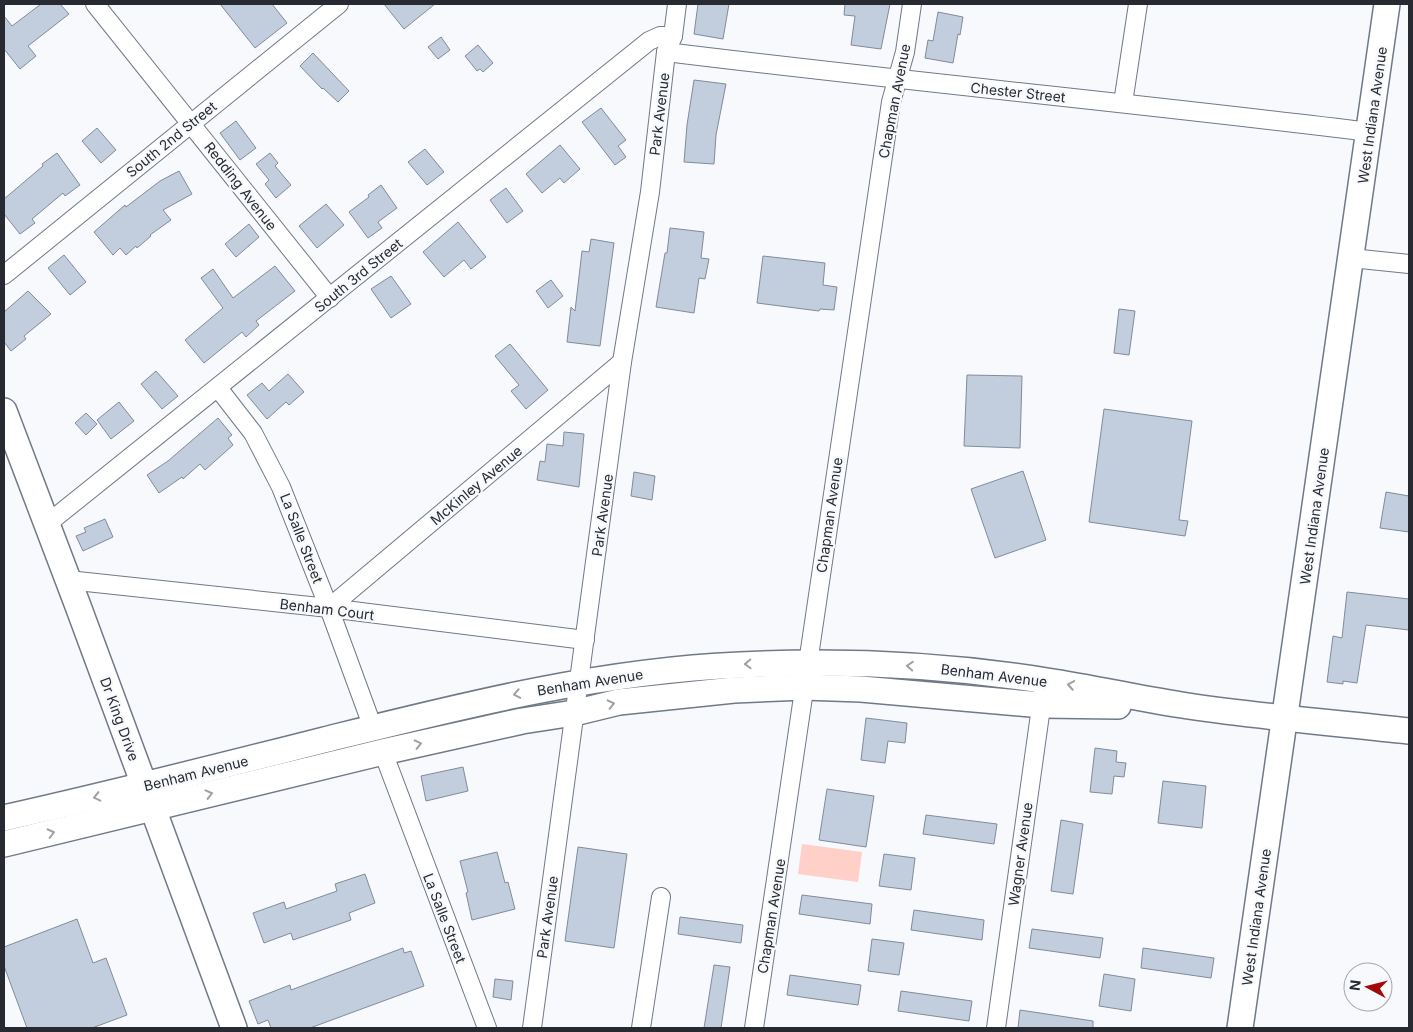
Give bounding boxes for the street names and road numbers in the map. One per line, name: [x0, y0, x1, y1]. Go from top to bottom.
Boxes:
street label: Chapman Avenue: [875, 42, 913, 160]
street label: West Indiana Avenue: [1354, 45, 1390, 185]
street label: Park Avenue: [646, 72, 672, 156]
street label: Chester Street: [970, 79, 1067, 105]
street label: South 2nd Street: [122, 97, 220, 181]
street label: Redding Avenue: [201, 138, 281, 234]
street label: South 3rd Street: [311, 234, 406, 316]
street label: McKinley Avenue: [427, 442, 525, 528]
street label: West Indiana Avenue: [1296, 446, 1332, 586]
street label: Chapman Avenue: [812, 456, 846, 574]
street label: Park Avenue: [588, 473, 616, 557]
street label: La Salle Street: [277, 491, 327, 586]
street label: Benham Court: [279, 595, 376, 623]
street label: Benham Avenue: [940, 660, 1048, 690]
street label: Benham Avenue: [536, 665, 644, 699]
street label: Dr King Drive: [97, 675, 143, 763]
street label: Benham Avenue: [142, 752, 250, 794]
street label: Wagner Avenue: [1004, 801, 1036, 907]
street label: West Indiana Avenue: [1238, 847, 1274, 987]
street label: Chapman Avenue: [753, 857, 789, 975]
street label: La Salle Street: [420, 871, 470, 966]
street label: Park Avenue: [533, 875, 561, 959]

